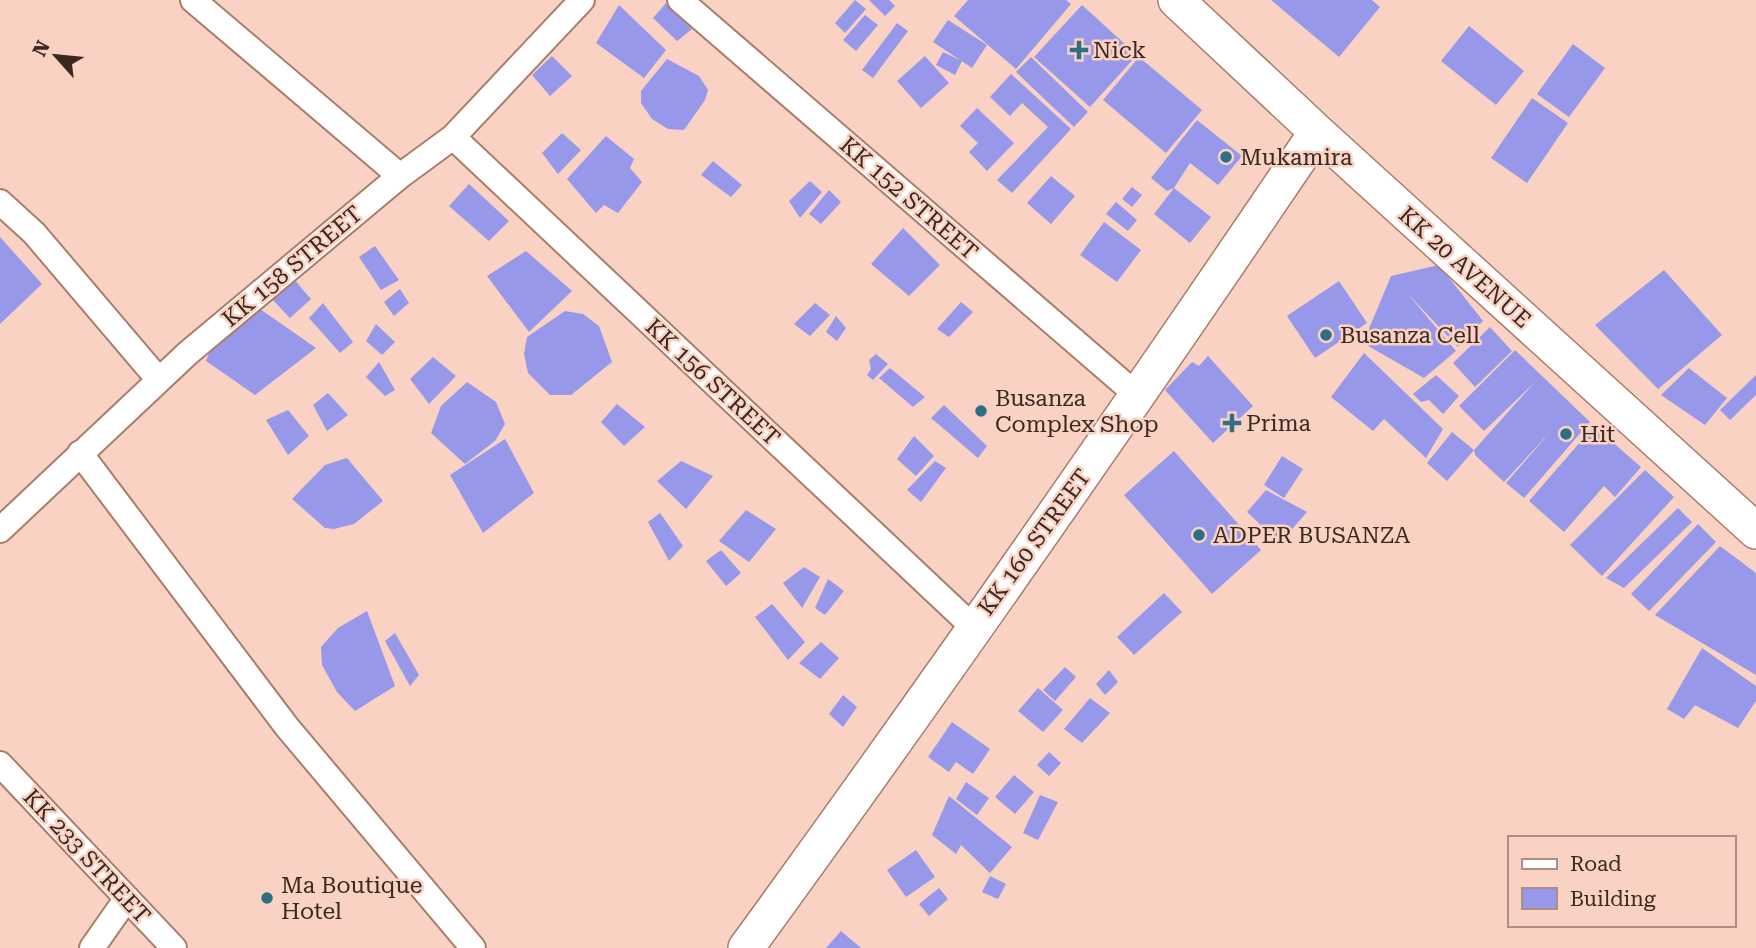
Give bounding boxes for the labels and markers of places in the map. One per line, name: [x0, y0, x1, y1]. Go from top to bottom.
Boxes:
place label: Nick: [1093, 37, 1147, 64]
marker: Nick: [1071, 42, 1087, 58]
place label: Mukamira: [1240, 144, 1353, 171]
marker: Mukamira: [1218, 149, 1234, 165]
place label: Busanza Cell: [1340, 322, 1480, 349]
marker: Busanza Cell: [1318, 327, 1334, 343]
place label: Busanza Complex Shop: [995, 385, 1159, 438]
marker: Busanza Complex Shop: [973, 403, 989, 419]
place label: Prima: [1246, 410, 1312, 437]
marker: Prima: [1224, 415, 1240, 431]
place label: Hit: [1580, 421, 1615, 448]
marker: Hit: [1558, 426, 1574, 442]
place label: ADPER BUSANZA: [1213, 522, 1410, 549]
marker: ADPER BUSANZA: [1191, 527, 1207, 543]
place label: Ma Boutique Hotel: [281, 872, 422, 925]
marker: Ma Boutique Hotel: [259, 890, 275, 906]

